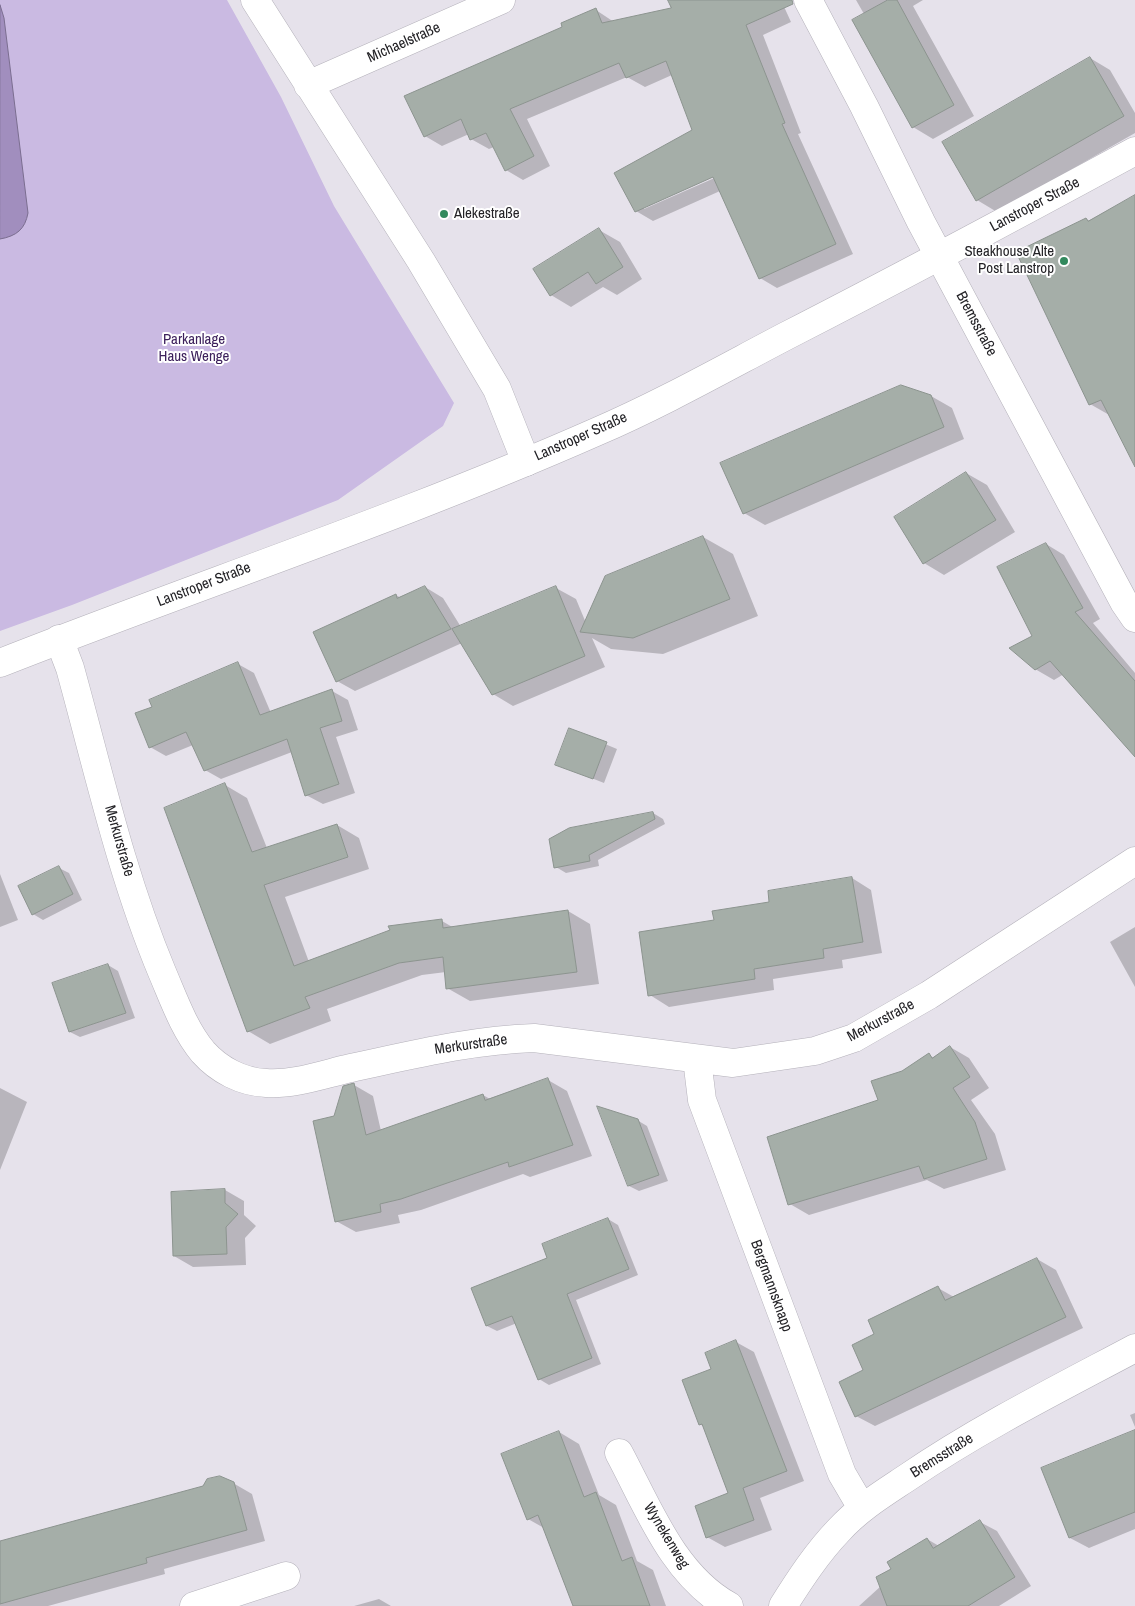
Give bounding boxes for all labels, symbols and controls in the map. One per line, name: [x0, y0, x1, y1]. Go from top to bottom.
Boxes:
street label: Michaelstraße: [365, 19, 443, 67]
street label: Lanstroper Straße: [987, 174, 1083, 236]
place label: Alekestraße: [454, 205, 520, 223]
marker: Alekestraße: [438, 208, 450, 220]
place label: Steakhouse Alte Post Lanstrop: [964, 243, 1054, 278]
marker: Steakhouse Alte Post Lanstrop: [1058, 255, 1070, 267]
street label: Bremsstraße: [952, 289, 1000, 359]
park label: Parkanlage Haus Wenge: [159, 331, 229, 366]
street label: Lanstroper Straße: [532, 409, 630, 465]
street label: Lanstroper Straße: [154, 559, 254, 611]
street label: Merkurstraße: [100, 803, 138, 879]
street label: Merkurstraße: [844, 996, 918, 1046]
street label: Merkurstraße: [434, 1031, 508, 1059]
street label: Bergmannsknapp: [746, 1238, 796, 1334]
street label: Bremsstraße: [907, 1430, 977, 1482]
street label: Wynekenweg: [639, 1500, 693, 1572]

